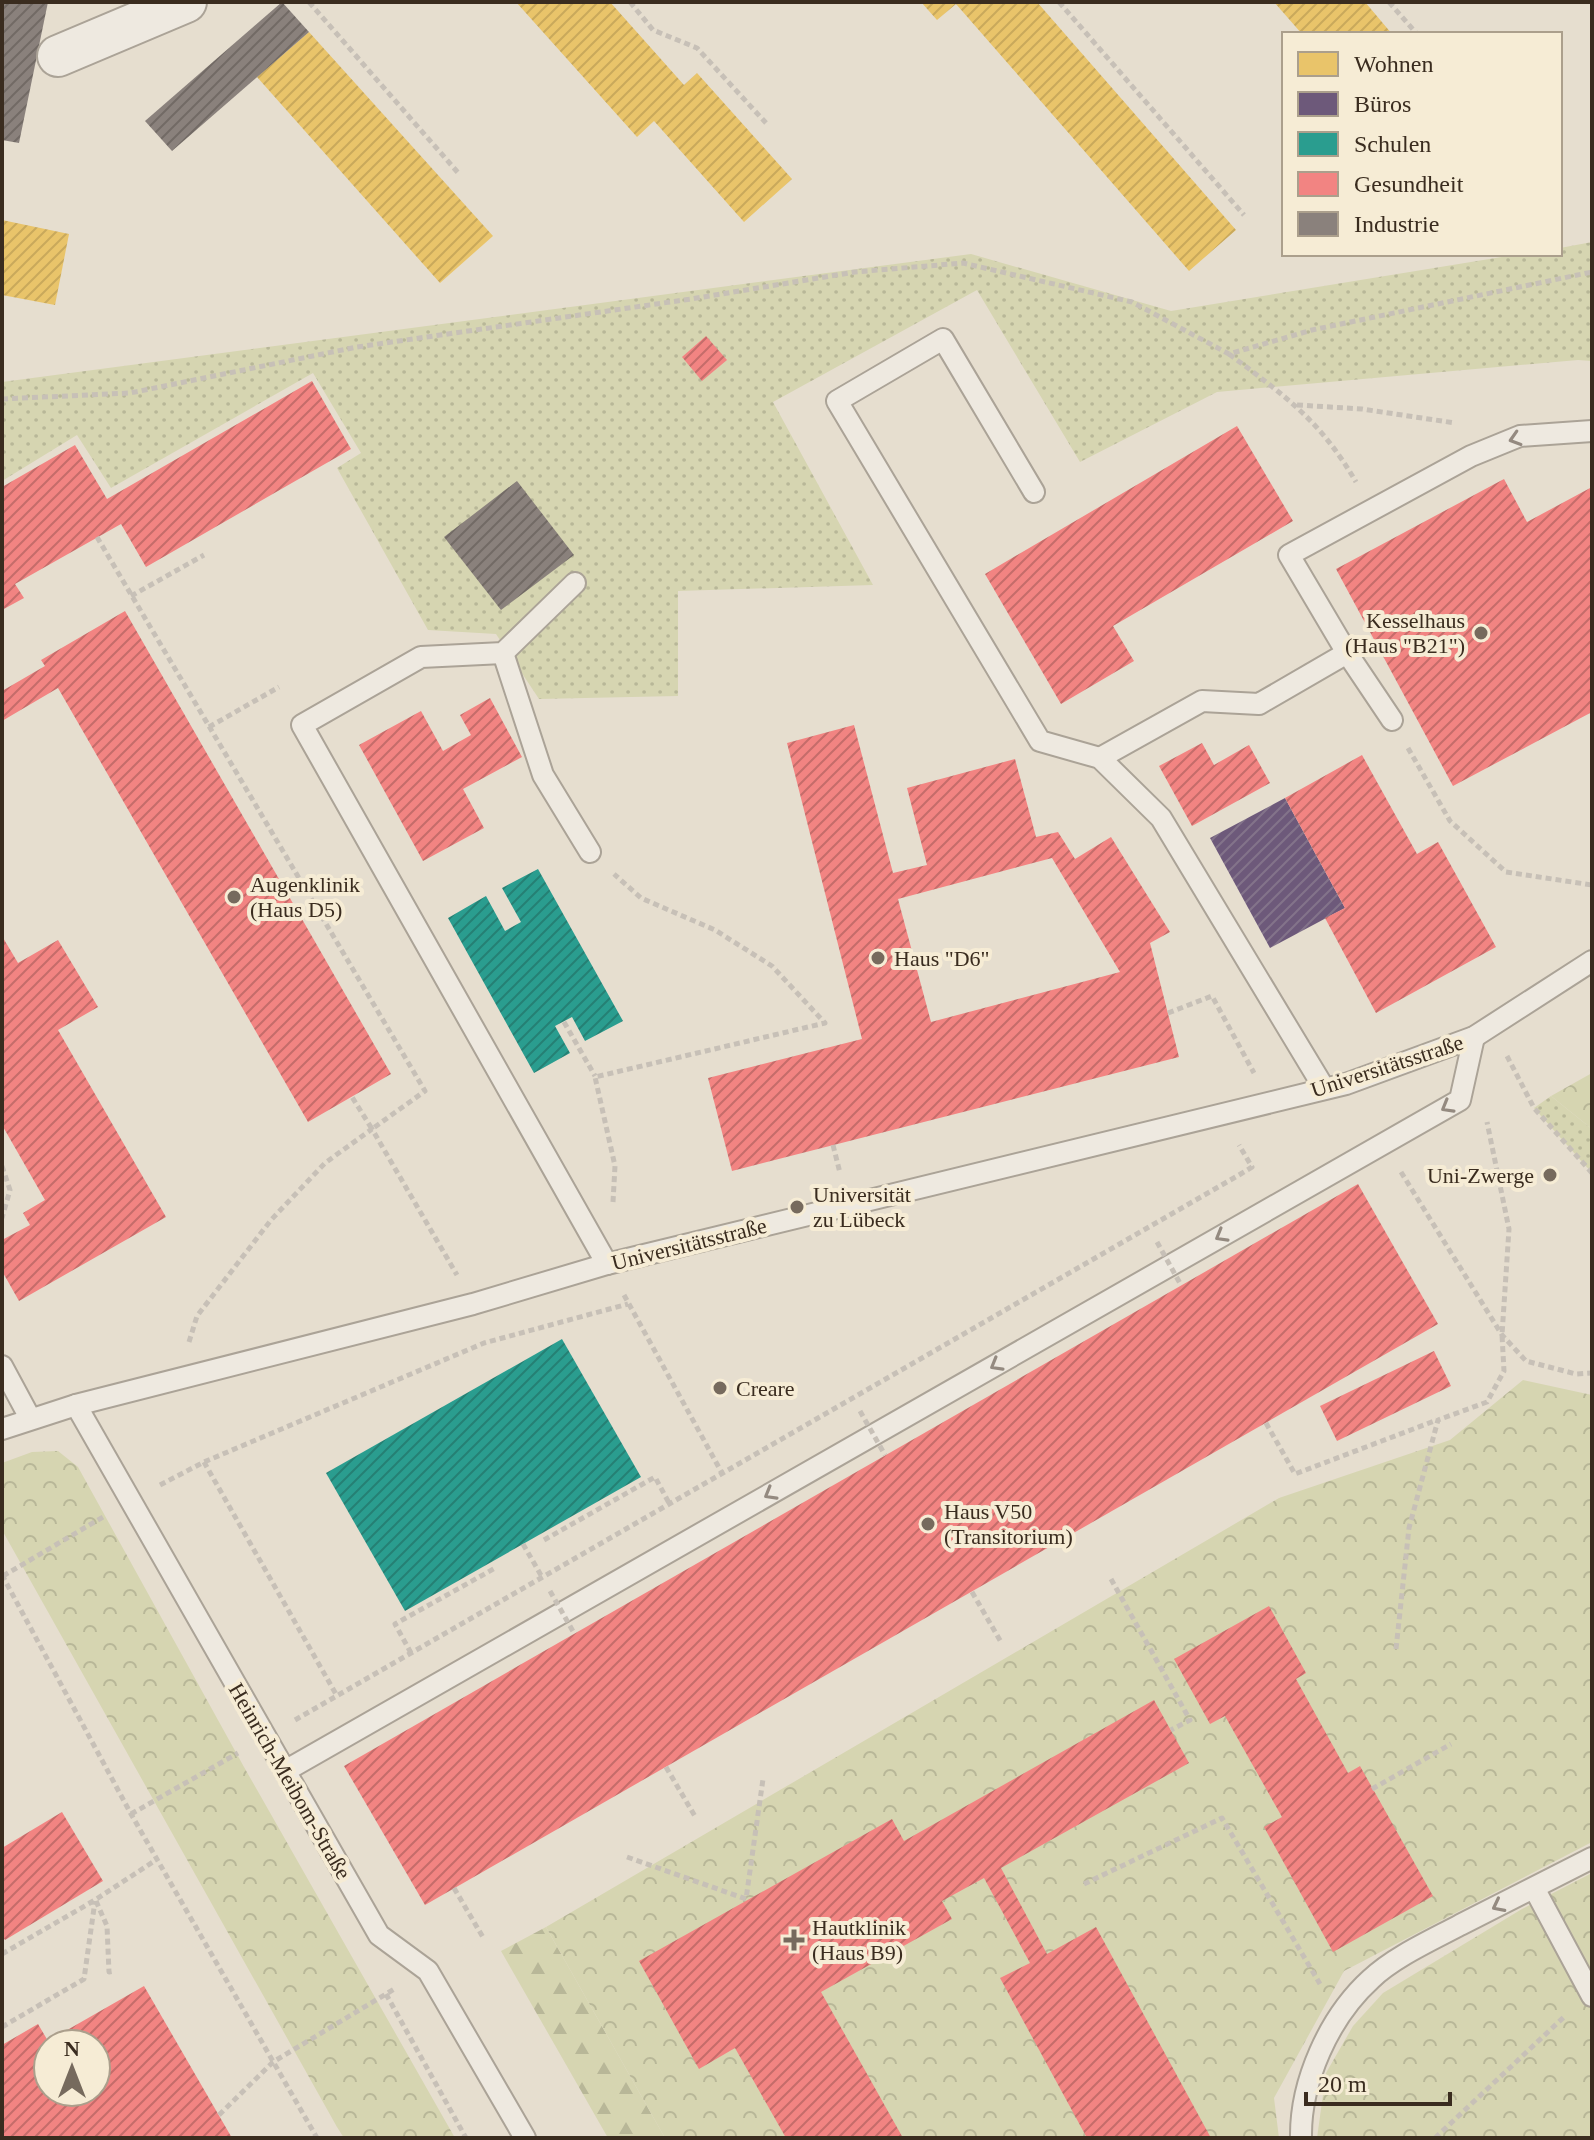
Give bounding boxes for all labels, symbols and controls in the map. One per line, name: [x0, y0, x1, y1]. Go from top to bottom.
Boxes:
legend: [1282, 32, 1562, 256]
text: Wohnen: [1354, 51, 1433, 77]
text: Büros: [1354, 91, 1411, 117]
text: Schulen: [1354, 131, 1431, 157]
text: Gesundheit: [1354, 171, 1464, 197]
text: Industrie: [1354, 211, 1439, 237]
one-way arrow: [1509, 430, 1522, 446]
place label: Kesselhaus (Haus "B21"): [1345, 608, 1465, 658]
marker: Kesselhaus (Haus "B21"): [1472, 624, 1490, 642]
place label: Augenklinik (Haus D5): [250, 872, 360, 922]
marker: Augenklinik (Haus D5): [225, 888, 243, 906]
place label: Haus "D6": [894, 946, 990, 971]
marker: Haus "D6": [869, 949, 887, 967]
street label: Universitätsstraße: [1308, 1030, 1466, 1102]
one-way arrow: [1441, 1097, 1456, 1113]
place label: Uni-Zwerge: [1427, 1163, 1534, 1188]
marker: Uni-Zwerge: [1541, 1166, 1559, 1184]
place label: Universität zu Lübeck: [813, 1182, 911, 1232]
marker: Universität zu Lübeck: [788, 1198, 806, 1216]
street label: Universitätsstraße: [609, 1213, 769, 1275]
one-way arrow: [1216, 1226, 1230, 1242]
one-way arrow: [990, 1355, 1005, 1371]
place label: Creare: [736, 1376, 795, 1401]
marker: Creare: [711, 1379, 729, 1397]
one-way arrow: [764, 1484, 779, 1500]
place label: Haus V50 (Transitorium): [944, 1499, 1073, 1549]
marker: Haus V50 (Transitorium): [919, 1515, 937, 1533]
street label: Heinrich-Meibom-Straße: [224, 1678, 356, 1884]
one-way arrow: [1491, 1896, 1506, 1912]
place label: Hautklinik (Haus B9): [812, 1915, 906, 1965]
marker: Hautklinik (Haus B9): [783, 1929, 805, 1951]
north arrow: [32, 2028, 112, 2108]
text: N: [64, 2036, 80, 2061]
scale bar: [1306, 2056, 1450, 2106]
text: 20 m: [1318, 2071, 1367, 2097]

